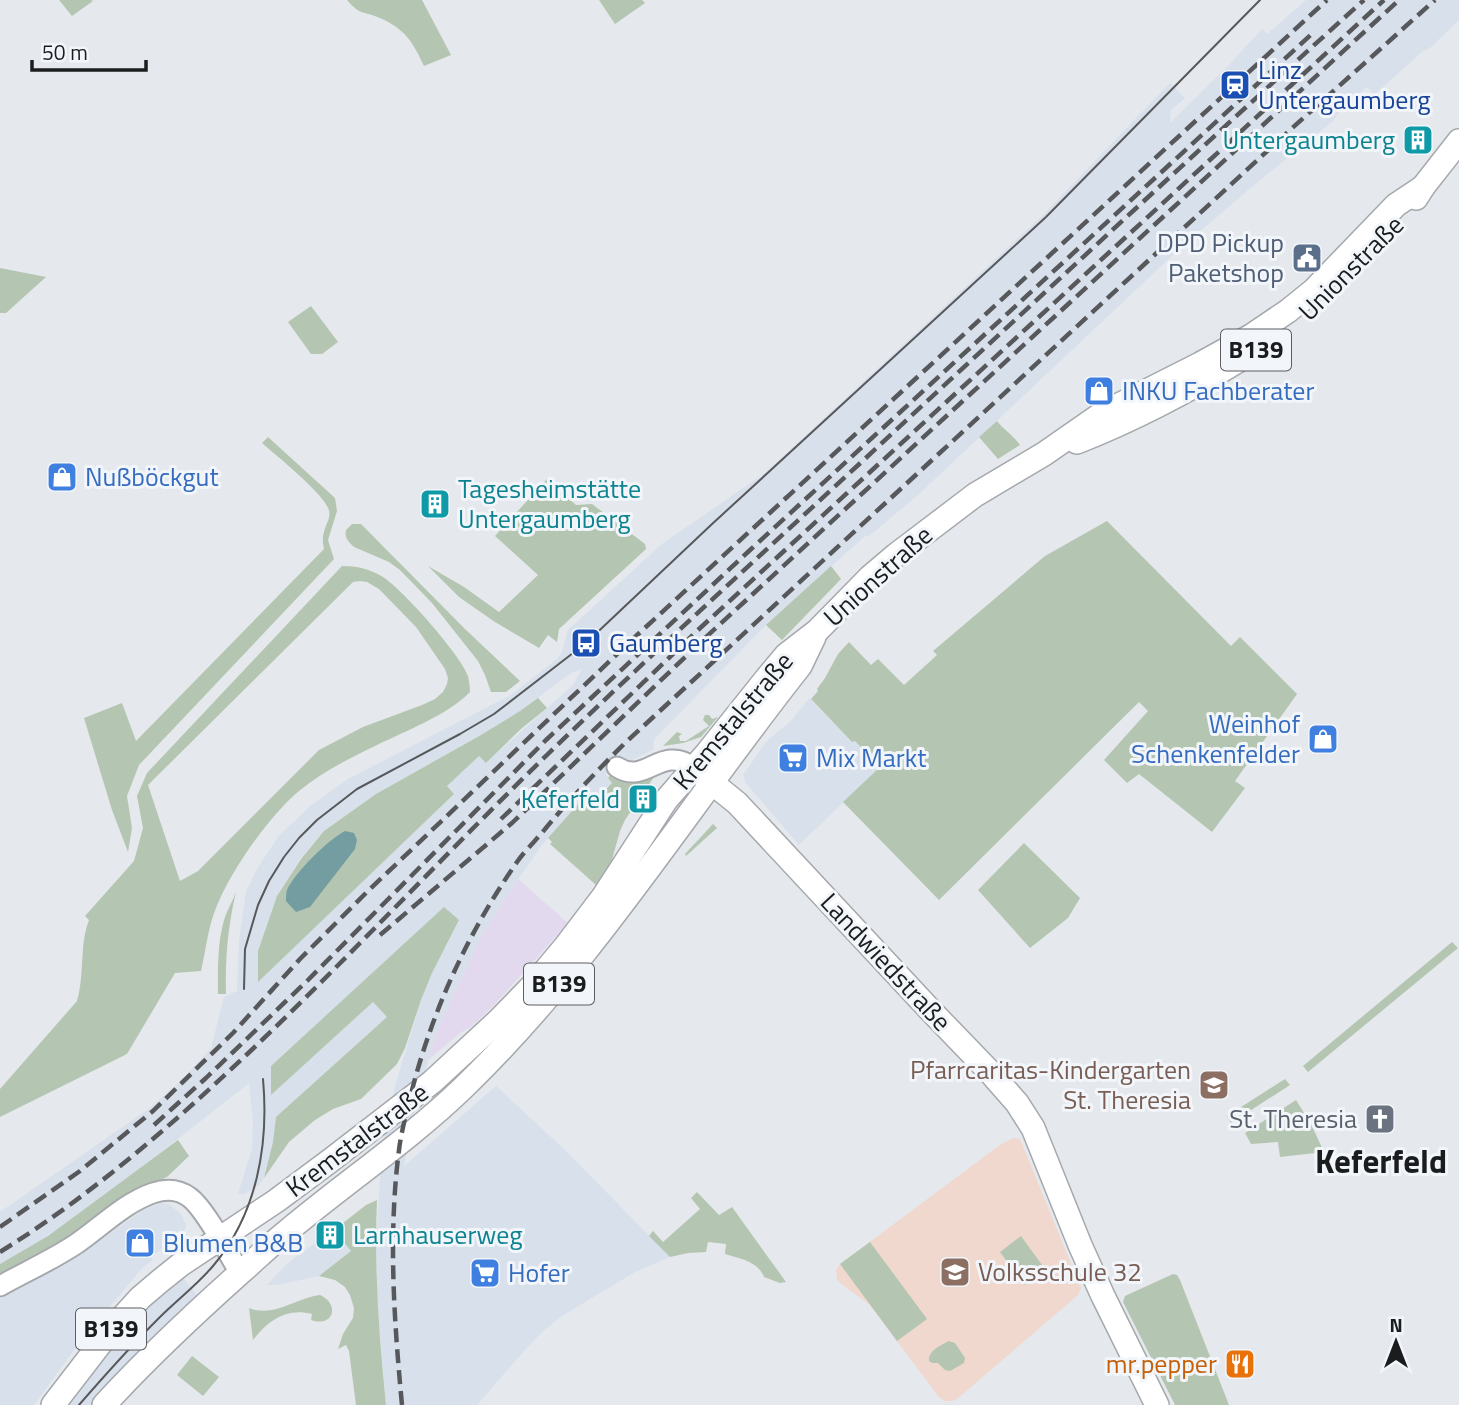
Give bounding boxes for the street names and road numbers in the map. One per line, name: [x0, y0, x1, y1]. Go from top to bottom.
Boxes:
street label: Unionstraße: [1289, 206, 1412, 329]
road number: B139: [1221, 330, 1291, 370]
street label: Unionstraße: [814, 516, 941, 635]
street label: Kremstalstraße: [663, 643, 802, 798]
street label: Landwiedstraße: [812, 884, 961, 1040]
road number: B139: [524, 964, 594, 1004]
street label: Kremstalstraße: [277, 1073, 436, 1206]
road number: B139: [76, 1308, 146, 1350]

